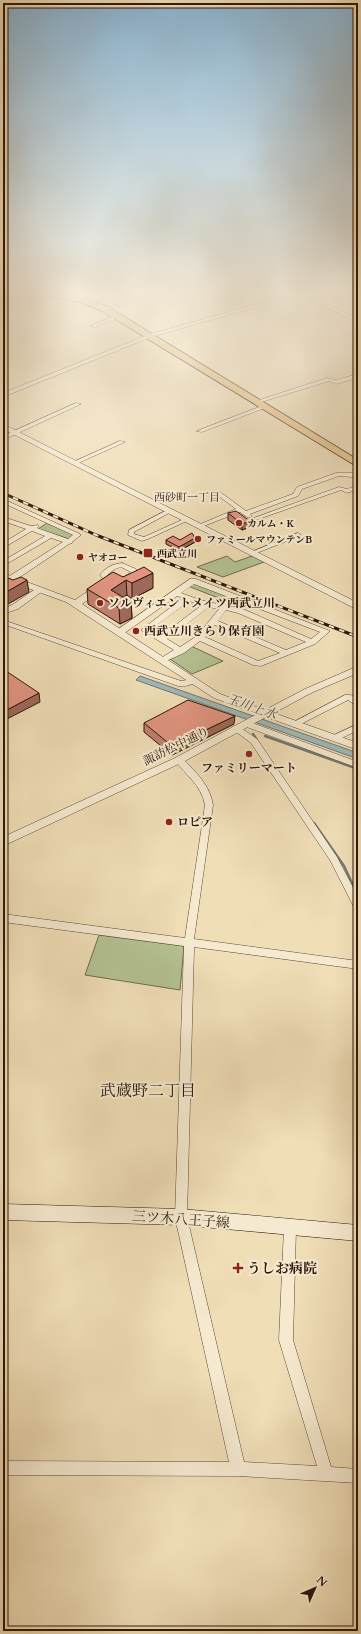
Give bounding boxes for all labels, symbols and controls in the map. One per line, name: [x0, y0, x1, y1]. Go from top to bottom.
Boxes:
district label: 西砂町一丁目: [154, 490, 220, 505]
place label: カルム・K: [247, 517, 296, 531]
marker: カルム・K: [234, 518, 244, 528]
place label: ファミールマウンテンB: [206, 533, 312, 547]
marker: ファミールマウンテンB: [193, 534, 203, 544]
marker: 西武立川: [142, 547, 154, 559]
place label: 西武立川: [157, 547, 197, 561]
place label: ヤオコー: [88, 551, 128, 565]
marker: ヤオコー: [75, 552, 85, 562]
place label: ソルヴィエントメイツ西武立川: [108, 595, 275, 611]
marker: ソルヴィエントメイツ西武立川: [95, 598, 105, 608]
place label: 西武立川きらり保育園: [144, 623, 264, 639]
marker: 西武立川きらり保育園: [131, 626, 141, 636]
water label: 玉川上水: [224, 690, 281, 725]
street label: 諏訪松中通り: [140, 723, 212, 769]
marker: ファミリーマート: [244, 749, 254, 759]
place label: ファミリーマート: [201, 760, 297, 776]
place label: ロピア: [177, 814, 213, 830]
marker: ロピア: [164, 817, 174, 827]
district label: 武蔵野二丁目: [100, 1080, 196, 1102]
street label: 三ツ木八王子線: [131, 1207, 231, 1232]
place label: うしお病院: [247, 1259, 317, 1278]
marker: うしお病院: [232, 1262, 244, 1274]
north arrow: [295, 1568, 335, 1608]
text: N: [313, 1573, 331, 1590]

